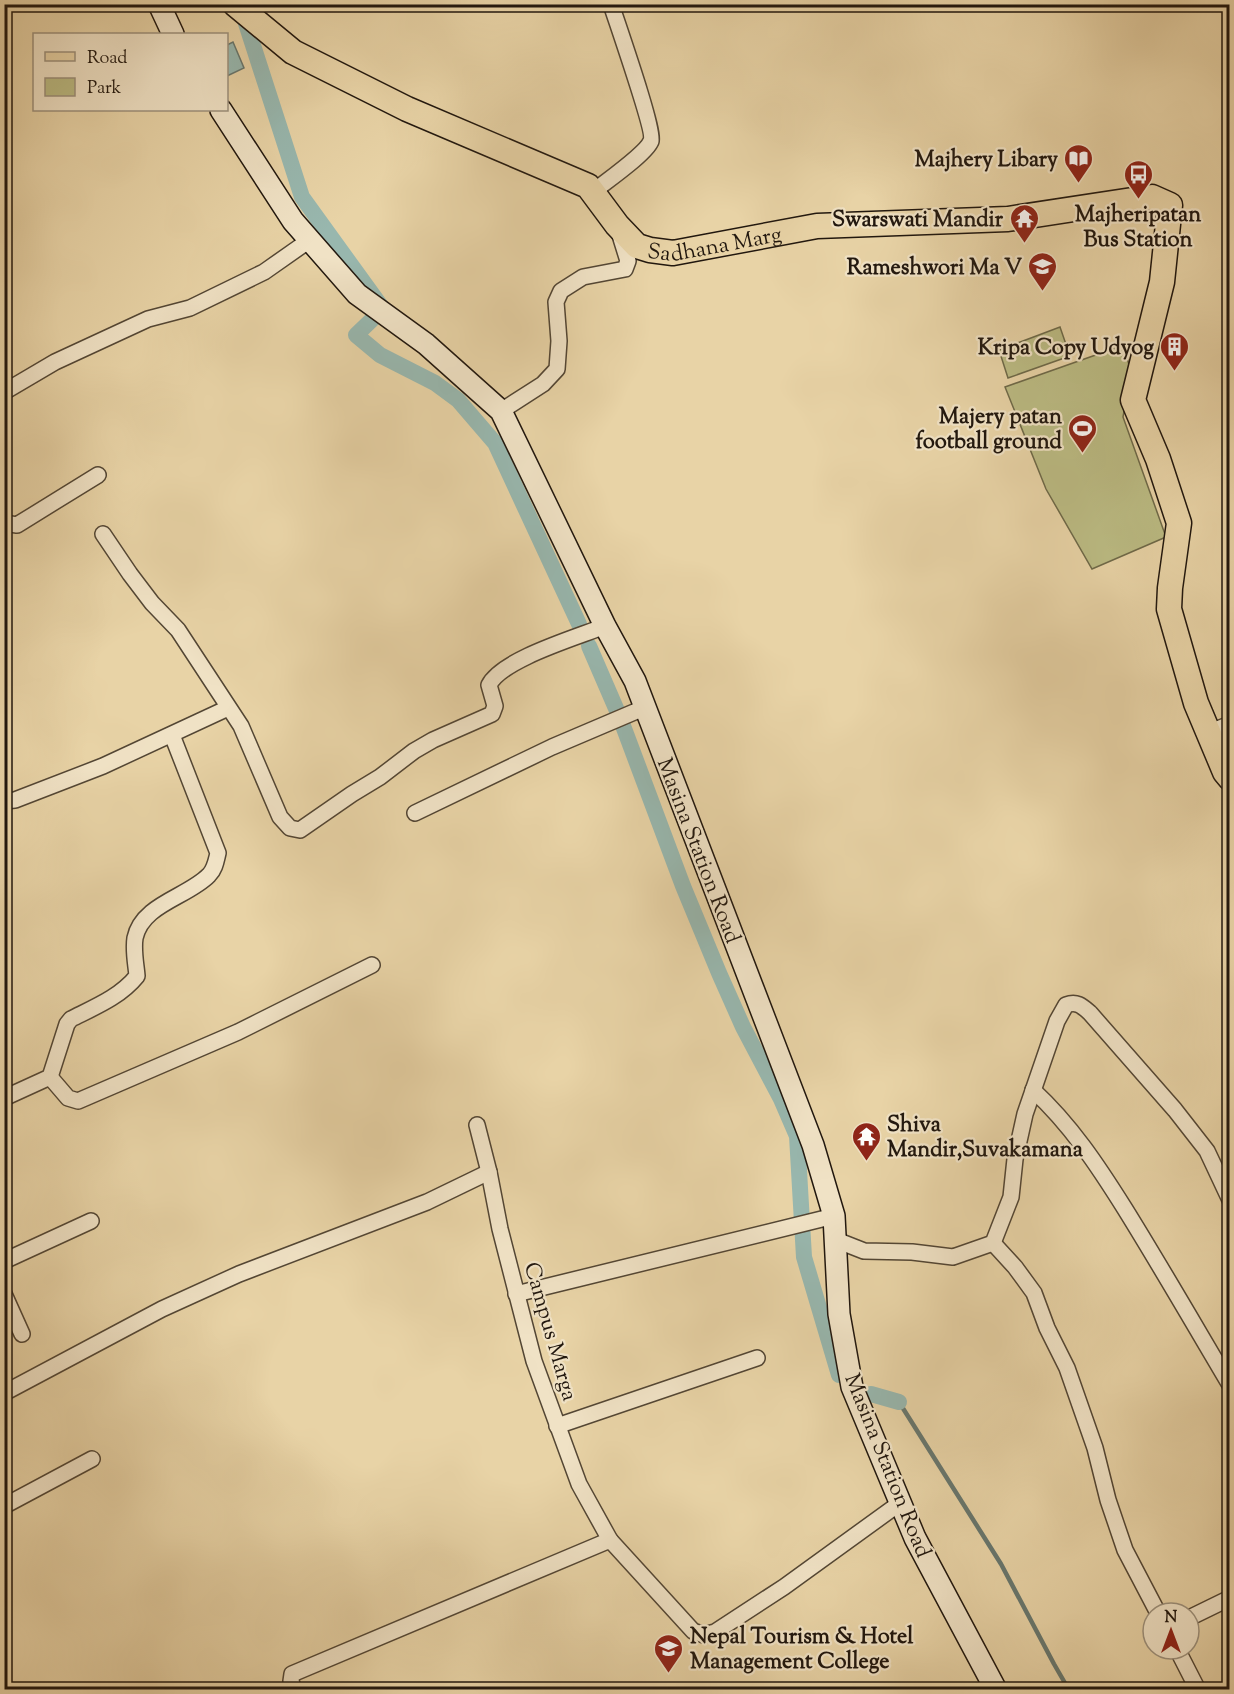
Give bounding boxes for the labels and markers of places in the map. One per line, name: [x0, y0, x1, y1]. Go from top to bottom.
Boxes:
library icon: Majhery Libary: [1063, 142, 1095, 184]
place label: Majhery Libary: [915, 145, 1058, 177]
bus stop icon: Majheripatan Bus Station: [1122, 158, 1154, 200]
place label: Majheripatan Bus Station: [1075, 200, 1201, 257]
temple icon: Swarswati Mandir: [1008, 202, 1040, 244]
place label: Swarswati Mandir: [832, 205, 1004, 237]
school or university icon: Rameshwori Ma V: [1027, 250, 1059, 292]
place label: Rameshwori Ma V: [847, 253, 1022, 285]
building icon: Kripa Copy Udyog: [1159, 330, 1191, 372]
place label: Kripa Copy Udyog: [978, 333, 1154, 365]
place label: Majery patan football ground: [916, 402, 1063, 459]
sports icon: Majery patan football ground: [1067, 412, 1099, 454]
place label: Shiva Mandir,Suvakamana: [887, 1110, 1084, 1167]
temple icon: Shiva Mandir,Suvakamana: [850, 1120, 882, 1162]
place label: Nepal Tourism & Hotel Management College: [690, 1622, 914, 1679]
school or university icon: Nepal Tourism & Hotel Management College: [653, 1632, 685, 1674]

